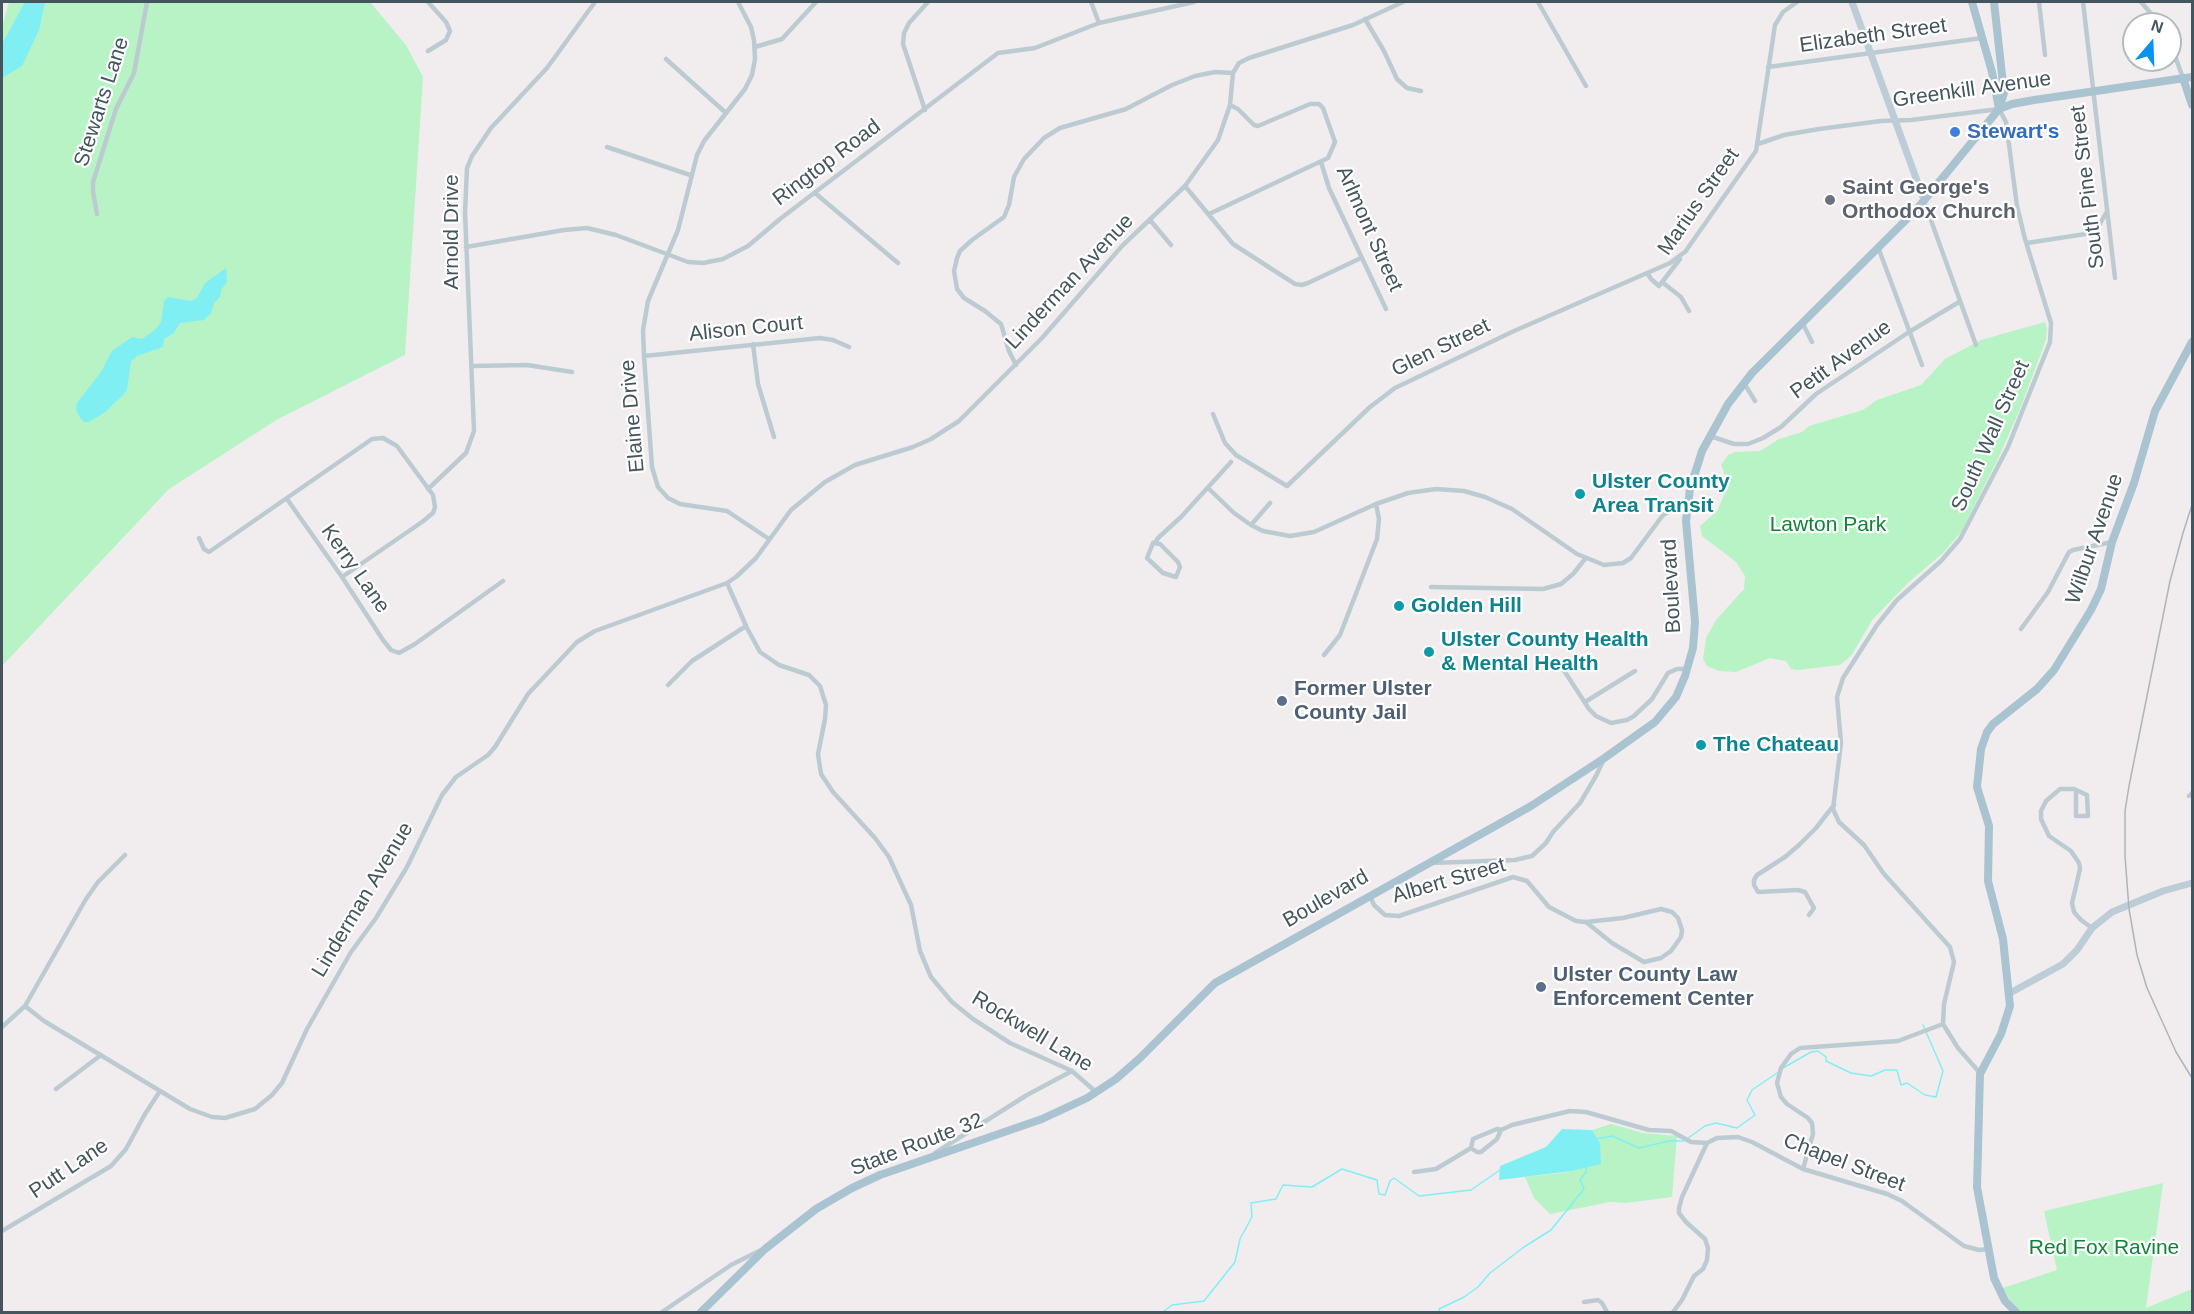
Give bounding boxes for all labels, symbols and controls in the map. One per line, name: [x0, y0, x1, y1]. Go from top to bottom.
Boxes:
north arrow: [2122, 12, 2182, 72]
street label: Elizabeth Street: [1798, 13, 1948, 59]
text: N: [2149, 16, 2166, 36]
street label: Stewarts Lane: [69, 34, 135, 170]
street label: Greenkill Avenue: [1891, 66, 2053, 114]
street label: South Pine Street: [2065, 104, 2111, 270]
street label: Ringtop Road: [768, 114, 886, 212]
place label: Stewart's: [1967, 119, 2060, 145]
marker: Stewart's: [1948, 125, 1962, 139]
street label: Marius Street: [1653, 144, 1745, 260]
street label: Arlmont Street: [1330, 163, 1408, 295]
street label: Arnold Drive: [439, 174, 465, 290]
place label: Saint George's Orthodox Church: [1842, 175, 2016, 225]
marker: Saint George's Orthodox Church: [1823, 193, 1837, 207]
street label: Linderman Avenue: [1001, 209, 1139, 355]
street label: Alison Court: [688, 310, 804, 348]
street label: Glen Street: [1388, 313, 1494, 383]
street label: Petit Avenue: [1786, 315, 1896, 405]
street label: South Wall Street: [1946, 357, 2036, 515]
street label: Elaine Drive: [616, 359, 650, 473]
place label: Ulster County Area Transit: [1592, 469, 1730, 519]
street label: Wilbur Avenue: [2061, 471, 2129, 607]
marker: Ulster County Area Transit: [1573, 487, 1587, 501]
park label: Lawton Park: [1770, 512, 1886, 538]
street label: Kerry Lane: [315, 520, 395, 618]
street label: Boulevard: [1657, 538, 1687, 634]
place label: Golden Hill: [1411, 593, 1522, 619]
marker: Golden Hill: [1392, 599, 1406, 613]
place label: Ulster County Health & Mental Health: [1441, 627, 1649, 677]
marker: Ulster County Health & Mental Health: [1422, 645, 1436, 659]
place label: Former Ulster County Jail: [1294, 676, 1432, 726]
marker: Former Ulster County Jail: [1275, 694, 1289, 708]
place label: The Chateau: [1713, 732, 1839, 758]
marker: The Chateau: [1694, 738, 1708, 752]
street label: Linderman Avenue: [307, 818, 419, 982]
street label: Albert Street: [1389, 853, 1509, 909]
street label: Boulevard: [1279, 864, 1373, 934]
place label: Ulster County Law Enforcement Center: [1553, 962, 1754, 1012]
marker: Ulster County Law Enforcement Center: [1534, 980, 1548, 994]
street label: Rockwell Lane: [967, 986, 1097, 1078]
street label: State Route 32: [847, 1108, 987, 1182]
street label: Chapel Street: [1780, 1128, 1908, 1198]
street label: Putt Lane: [25, 1133, 113, 1205]
park label: Red Fox Ravine: [2029, 1235, 2179, 1261]

